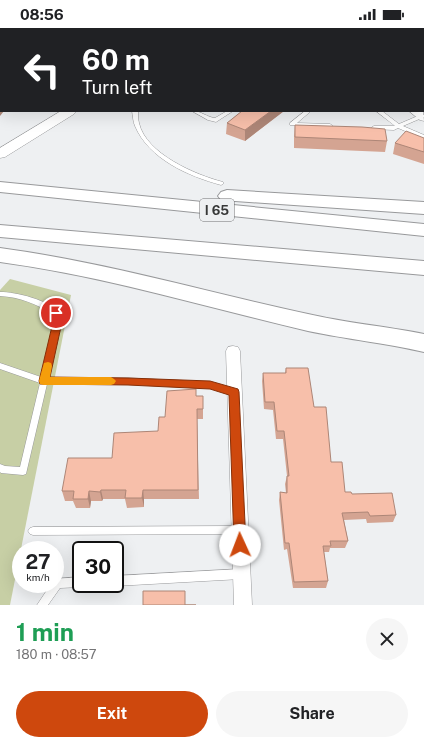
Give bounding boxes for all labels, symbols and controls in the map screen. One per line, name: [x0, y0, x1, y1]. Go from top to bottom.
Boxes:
text: 08:56: [20, 6, 64, 23]
text: 60 m: [82, 43, 150, 76]
icon: left: [16, 44, 68, 96]
text: Turn left: [82, 77, 152, 98]
road number: I 65: [200, 199, 234, 221]
pin: [39, 296, 73, 330]
icon: arrive: [45, 302, 67, 324]
position arrow: [219, 524, 261, 566]
speed limit sign: 30: [72, 541, 124, 593]
text: 27: [25, 550, 51, 574]
text: km/h: [26, 571, 50, 583]
text: 1 min: [16, 618, 74, 646]
button: close: [366, 618, 408, 660]
text: 180 m · 08:57: [16, 647, 97, 662]
button: Exit: [16, 691, 208, 737]
button: Share: [216, 691, 408, 737]

